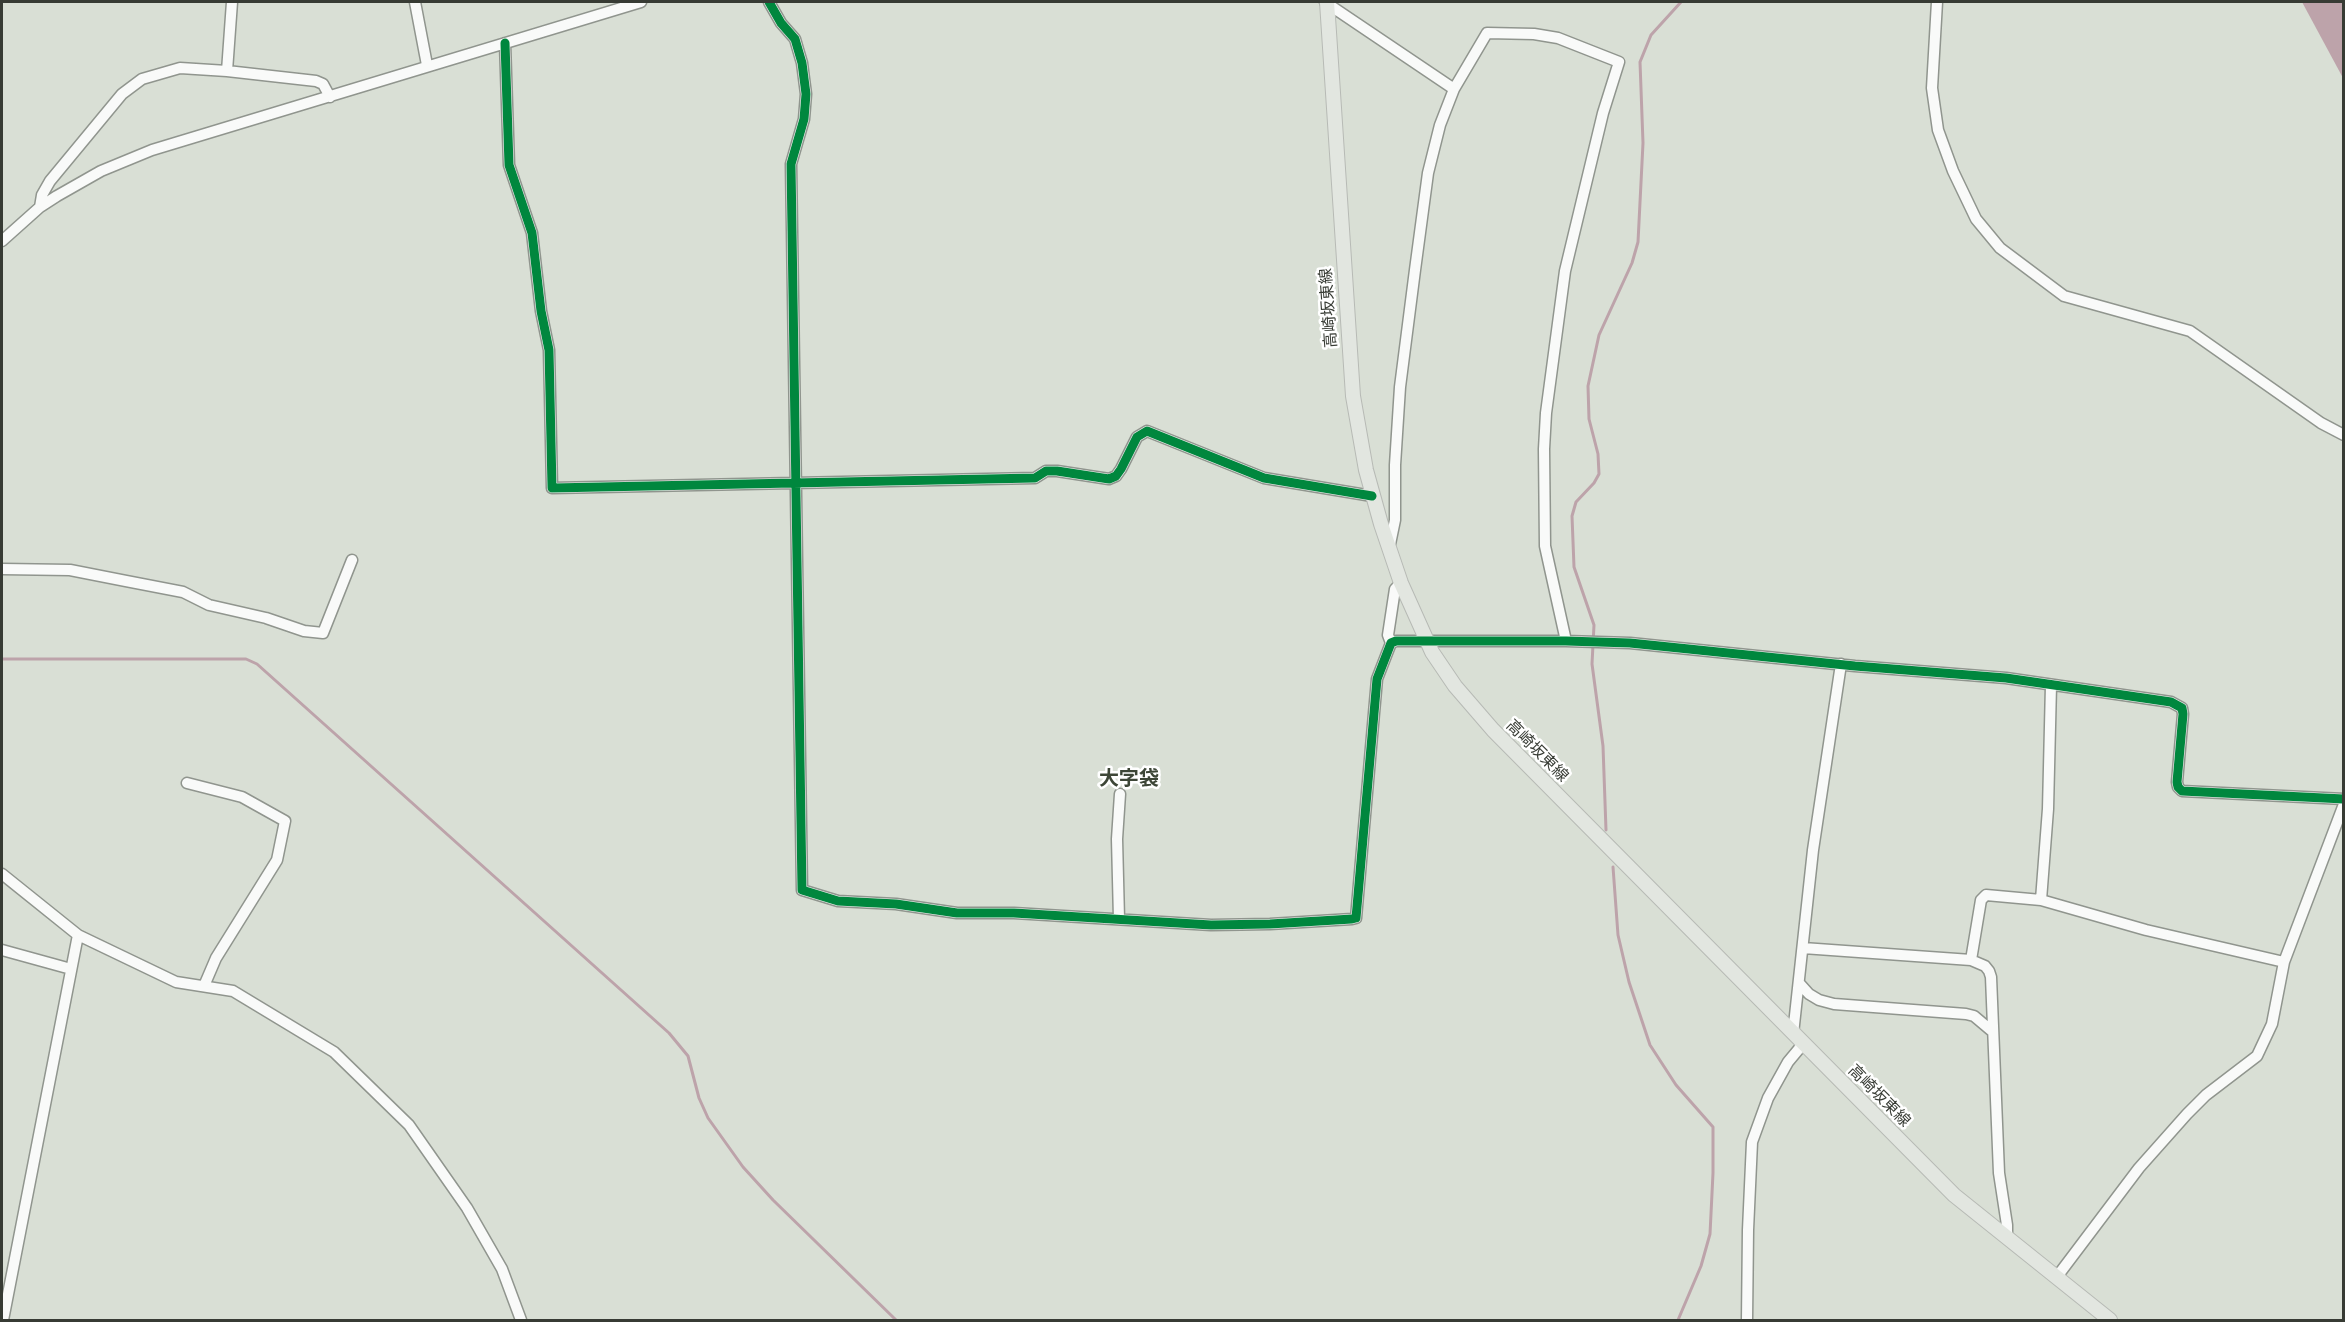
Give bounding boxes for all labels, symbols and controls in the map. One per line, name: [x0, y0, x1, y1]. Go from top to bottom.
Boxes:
street label: 高崎坂東線: [1317, 267, 1341, 349]
street label: 高崎坂東線: [1502, 716, 1572, 786]
district label: 大字袋: [1099, 767, 1159, 791]
street label: 高崎坂東線: [1844, 1061, 1914, 1131]

